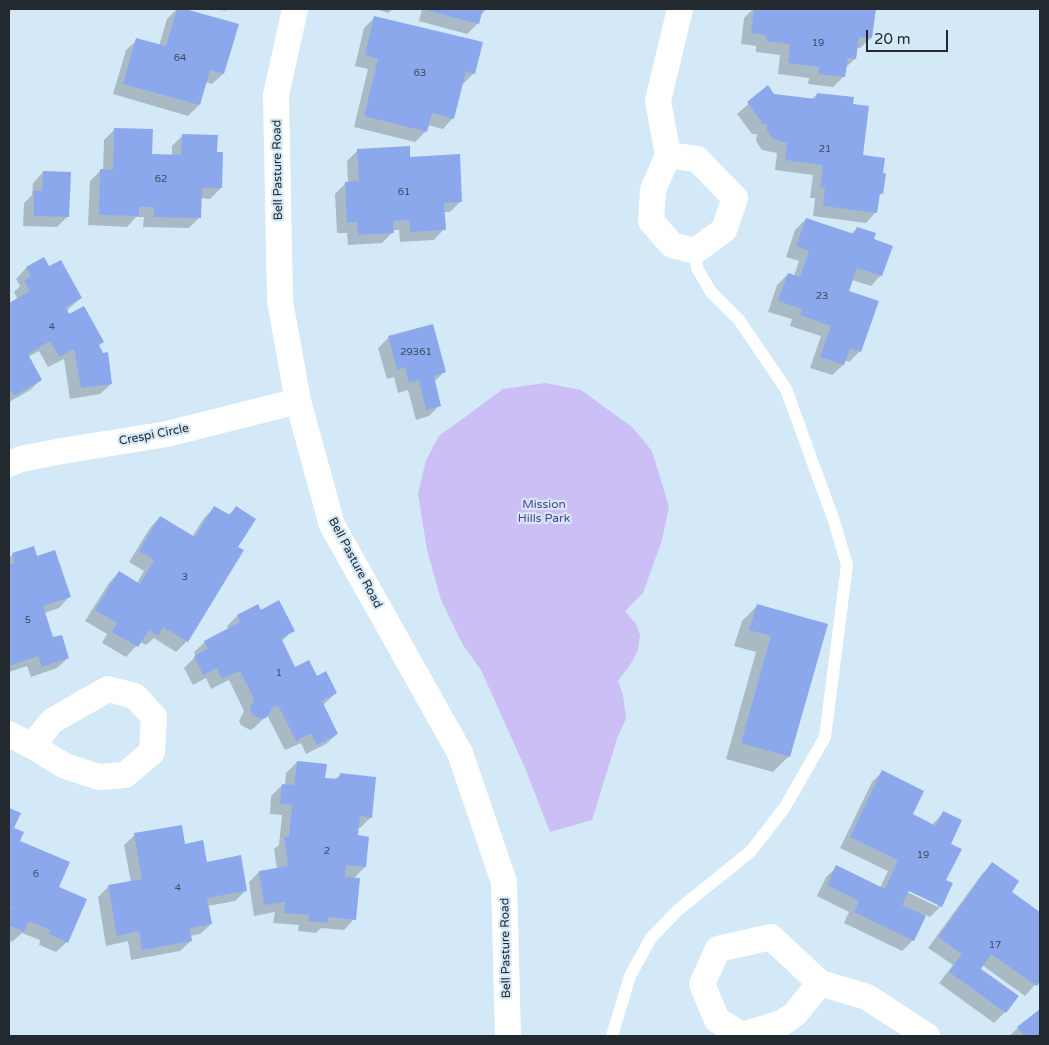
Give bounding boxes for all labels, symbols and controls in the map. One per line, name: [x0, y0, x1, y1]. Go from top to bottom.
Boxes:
scale bar: [869, 20, 952, 52]
text: 20 m: [874, 30, 911, 48]
house number: 19: [812, 37, 824, 49]
house number: 64: [174, 52, 186, 64]
house number: 63: [414, 67, 426, 79]
street label: Bell Pasture Road: [270, 120, 286, 220]
house number: 21: [819, 143, 831, 155]
house number: 62: [155, 173, 167, 185]
house number: 61: [398, 186, 410, 198]
house number: 23: [816, 290, 828, 302]
house number: 4: [49, 321, 55, 333]
house number: 29361: [400, 346, 432, 358]
street label: Crespi Circle: [118, 421, 190, 449]
park label: Mission Hills Park: [518, 498, 570, 526]
street label: Bell Pasture Road: [325, 515, 385, 611]
house number: 3: [182, 571, 188, 583]
house number: 5: [25, 614, 31, 626]
house number: 1: [276, 667, 282, 679]
house number: 2: [324, 845, 330, 857]
house number: 19: [917, 849, 929, 861]
house number: 6: [33, 868, 39, 880]
house number: 4: [175, 882, 181, 894]
street label: Bell Pasture Road: [498, 898, 514, 998]
house number: 17: [989, 939, 1001, 951]

